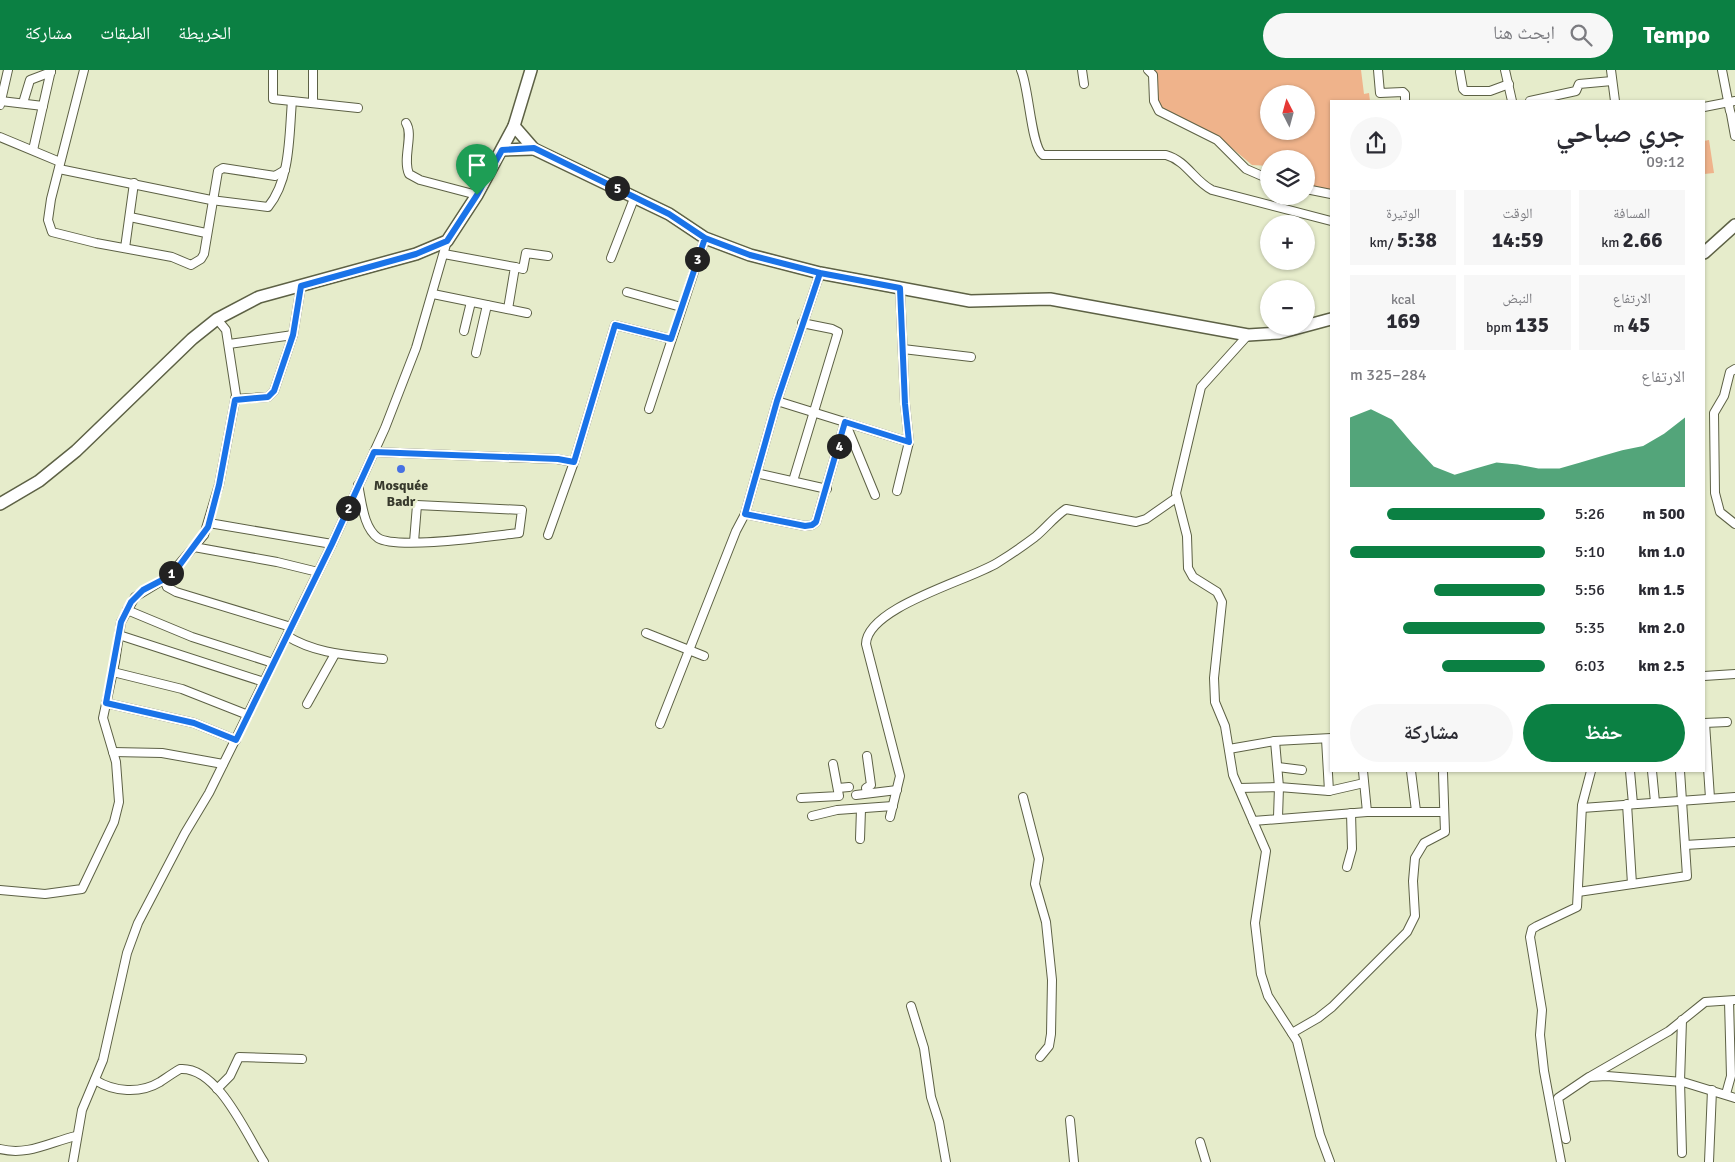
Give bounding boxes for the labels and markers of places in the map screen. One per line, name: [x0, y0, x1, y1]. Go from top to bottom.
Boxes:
pin: [456, 144, 498, 195]
pin: 5: [604, 176, 630, 200]
pin: 3: [684, 246, 710, 272]
pin: 4: [826, 434, 852, 458]
marker: Mosquée Badr: [395, 463, 407, 475]
place label: Mosquée Badr: [374, 477, 428, 510]
pin: 2: [336, 496, 360, 520]
pin: 1: [158, 560, 184, 586]

